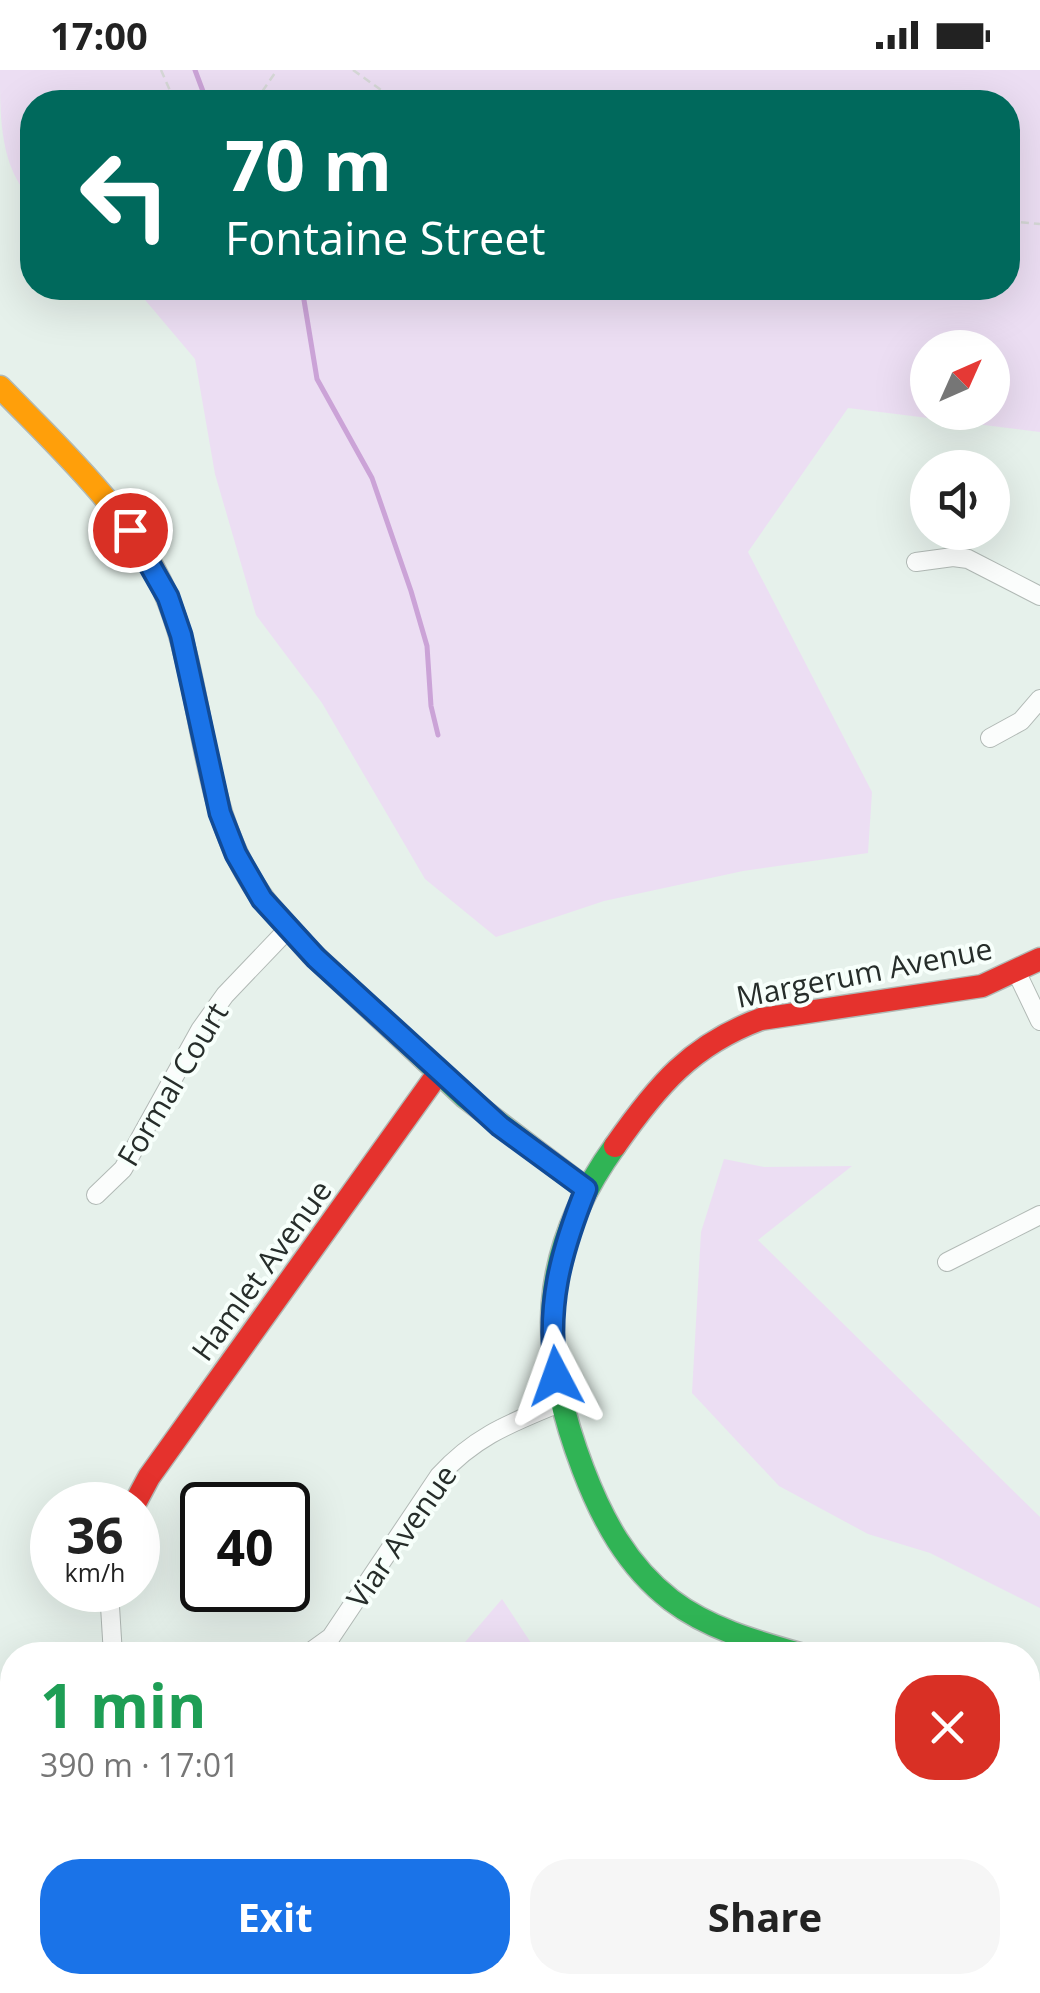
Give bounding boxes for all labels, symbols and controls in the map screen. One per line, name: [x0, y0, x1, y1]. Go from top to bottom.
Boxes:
text: 17:00: [50, 9, 148, 61]
text: 70 m: [225, 116, 392, 212]
icon: left: [60, 130, 190, 260]
text: Fontaine Street: [225, 207, 546, 268]
north arrow: [910, 330, 1010, 430]
map controls: [910, 330, 1010, 550]
button: sound: [910, 450, 1010, 550]
pin: [88, 488, 173, 573]
icon: arrive: [103, 503, 158, 558]
street label: Margerum Avenue: [733, 927, 995, 1017]
street label: Formal Court: [107, 995, 237, 1173]
street label: Hamlet Avenue: [182, 1171, 340, 1369]
position arrow: [504, 1324, 608, 1428]
street label: Viar Avenue: [336, 1456, 466, 1616]
speed limit sign: 40: [180, 1482, 310, 1612]
text: 36: [66, 1501, 124, 1569]
text: km/h: [65, 1555, 125, 1589]
text: 1 min: [40, 1664, 207, 1746]
button: close: [895, 1675, 1000, 1780]
text: 390 m · 17:01: [40, 1743, 239, 1786]
button: Exit: [40, 1859, 510, 1974]
button: Share: [530, 1859, 1000, 1974]

